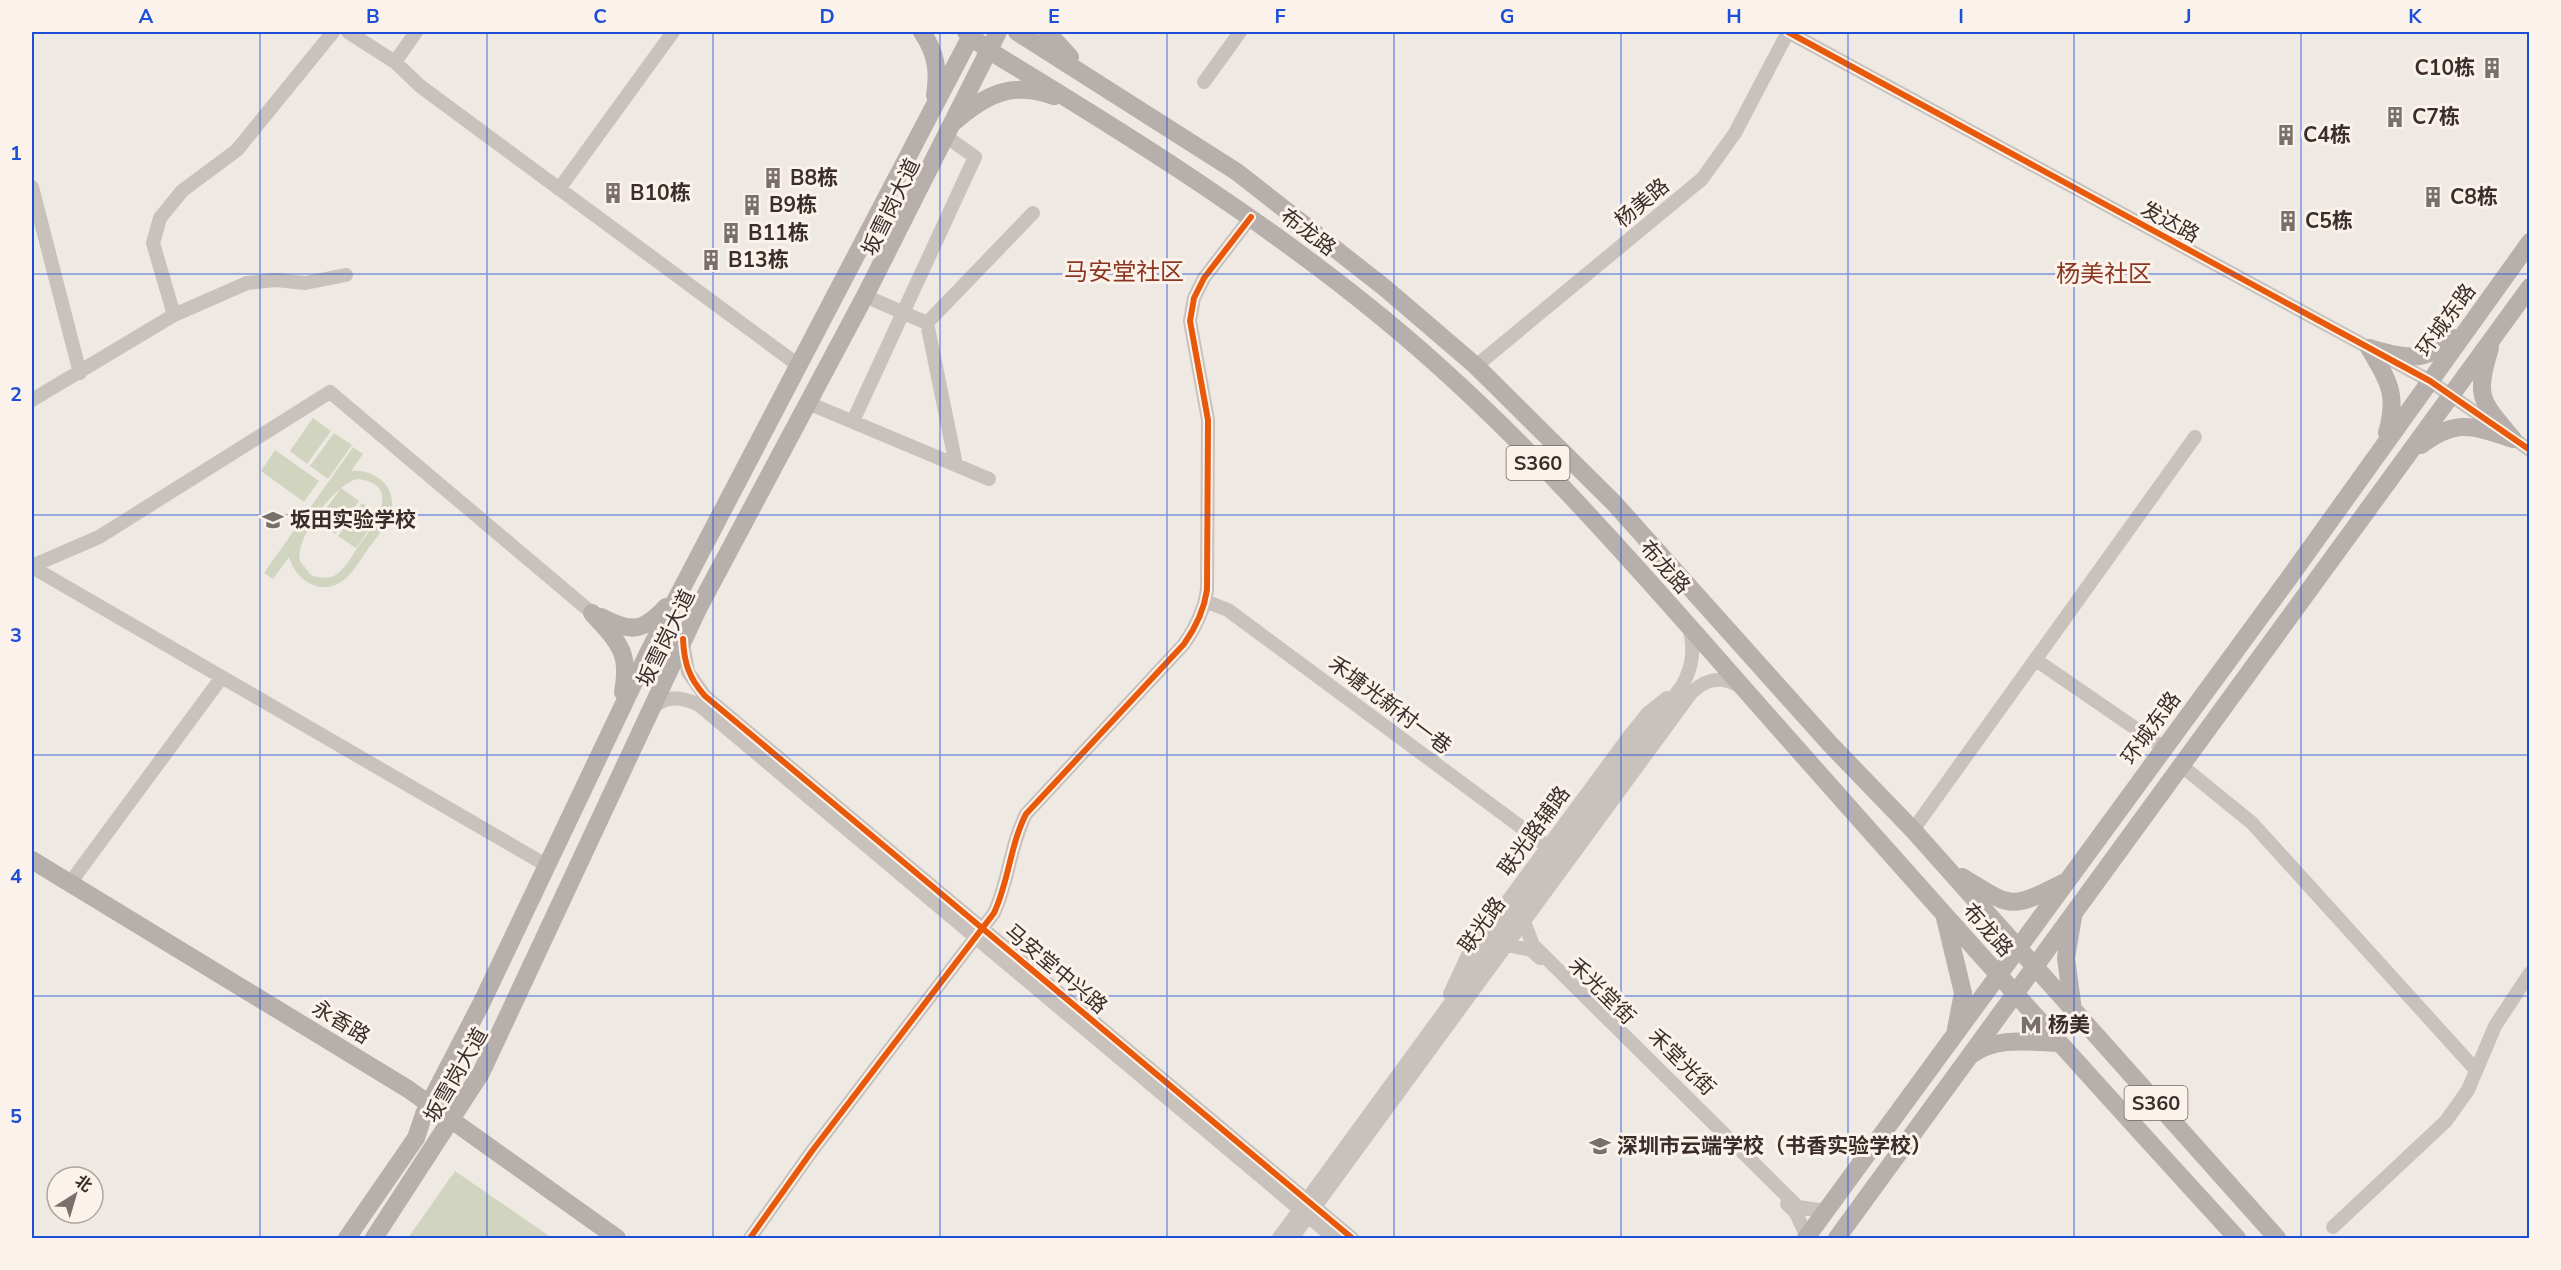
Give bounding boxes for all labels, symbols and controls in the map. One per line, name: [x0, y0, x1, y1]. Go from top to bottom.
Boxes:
text: A: [139, 3, 154, 30]
text: B: [366, 3, 380, 30]
text: C: [593, 3, 607, 30]
text: D: [819, 3, 835, 30]
text: E: [1048, 3, 1060, 30]
text: F: [1274, 3, 1286, 30]
text: G: [1500, 3, 1514, 30]
text: H: [1726, 3, 1742, 30]
text: I: [1958, 3, 1964, 30]
text: J: [2183, 3, 2192, 30]
text: K: [2408, 3, 2422, 30]
place label: C10栋: [2415, 54, 2475, 82]
building icon: C10栋: [2480, 56, 2504, 80]
place label: C7栋: [2412, 103, 2460, 131]
building icon: C7栋: [2383, 105, 2407, 129]
place label: C4栋: [2303, 121, 2351, 149]
building icon: C4栋: [2274, 123, 2298, 147]
text: 1: [10, 140, 22, 167]
street label: 坂雪岗大道: [855, 154, 927, 260]
place label: B8栋: [790, 164, 838, 192]
building icon: B8栋: [761, 166, 785, 190]
street label: 杨美路: [1609, 172, 1675, 234]
place label: B10栋: [630, 179, 691, 207]
building icon: B10栋: [601, 181, 625, 205]
place label: C8栋: [2450, 183, 2498, 211]
building icon: C8栋: [2421, 185, 2445, 209]
place label: B9栋: [769, 191, 817, 219]
building icon: B9栋: [740, 193, 764, 217]
street label: 发达路: [2136, 195, 2204, 249]
street label: 布龙路: [1274, 202, 1342, 262]
place label: C5栋: [2305, 207, 2353, 235]
building icon: C5栋: [2276, 209, 2300, 233]
place label: B11栋: [748, 219, 809, 247]
building icon: B11栋: [719, 221, 743, 245]
place label: B13栋: [728, 246, 789, 274]
building icon: B13栋: [699, 248, 723, 272]
district label: 马安堂社区: [1064, 256, 1184, 288]
district label: 杨美社区: [2056, 258, 2152, 290]
street label: 环城东路: [2410, 278, 2482, 362]
text: 2: [10, 381, 22, 408]
road number: S360: [1506, 446, 1570, 480]
place label: 坂田实验学校: [290, 506, 416, 534]
school or university icon: 坂田实验学校: [261, 508, 285, 532]
street label: 布龙路: [1634, 534, 1696, 600]
street label: 坂雪岗大道: [630, 585, 702, 691]
text: 3: [10, 622, 22, 649]
street label: 禾塘光新村一巷: [1323, 650, 1457, 760]
street label: 环城东路: [2115, 686, 2187, 770]
street label: 联光路辅路: [1492, 780, 1576, 882]
text: 4: [10, 863, 22, 890]
street label: 联光路: [1452, 891, 1512, 959]
street label: 布龙路: [1957, 897, 2019, 963]
street label: 马安堂中兴路: [999, 918, 1113, 1020]
street label: 禾光堂街: [1562, 951, 1642, 1031]
street label: 永香路: [307, 994, 375, 1050]
place label: 杨美: [2048, 1011, 2090, 1039]
metro station icon: 杨美: [2019, 1013, 2043, 1037]
street label: 禾堂光街: [1642, 1022, 1722, 1102]
street label: 坂雪岗大道: [418, 1023, 494, 1127]
road number: S360: [2124, 1086, 2188, 1120]
text: 5: [10, 1103, 22, 1130]
place label: 深圳市云端学校（书香实验学校）: [1617, 1132, 1932, 1160]
school or university icon: 深圳市云端学校（书香实验学校）: [1588, 1134, 1612, 1158]
north arrow: [45, 1165, 105, 1225]
text: 北: [70, 1170, 96, 1197]

